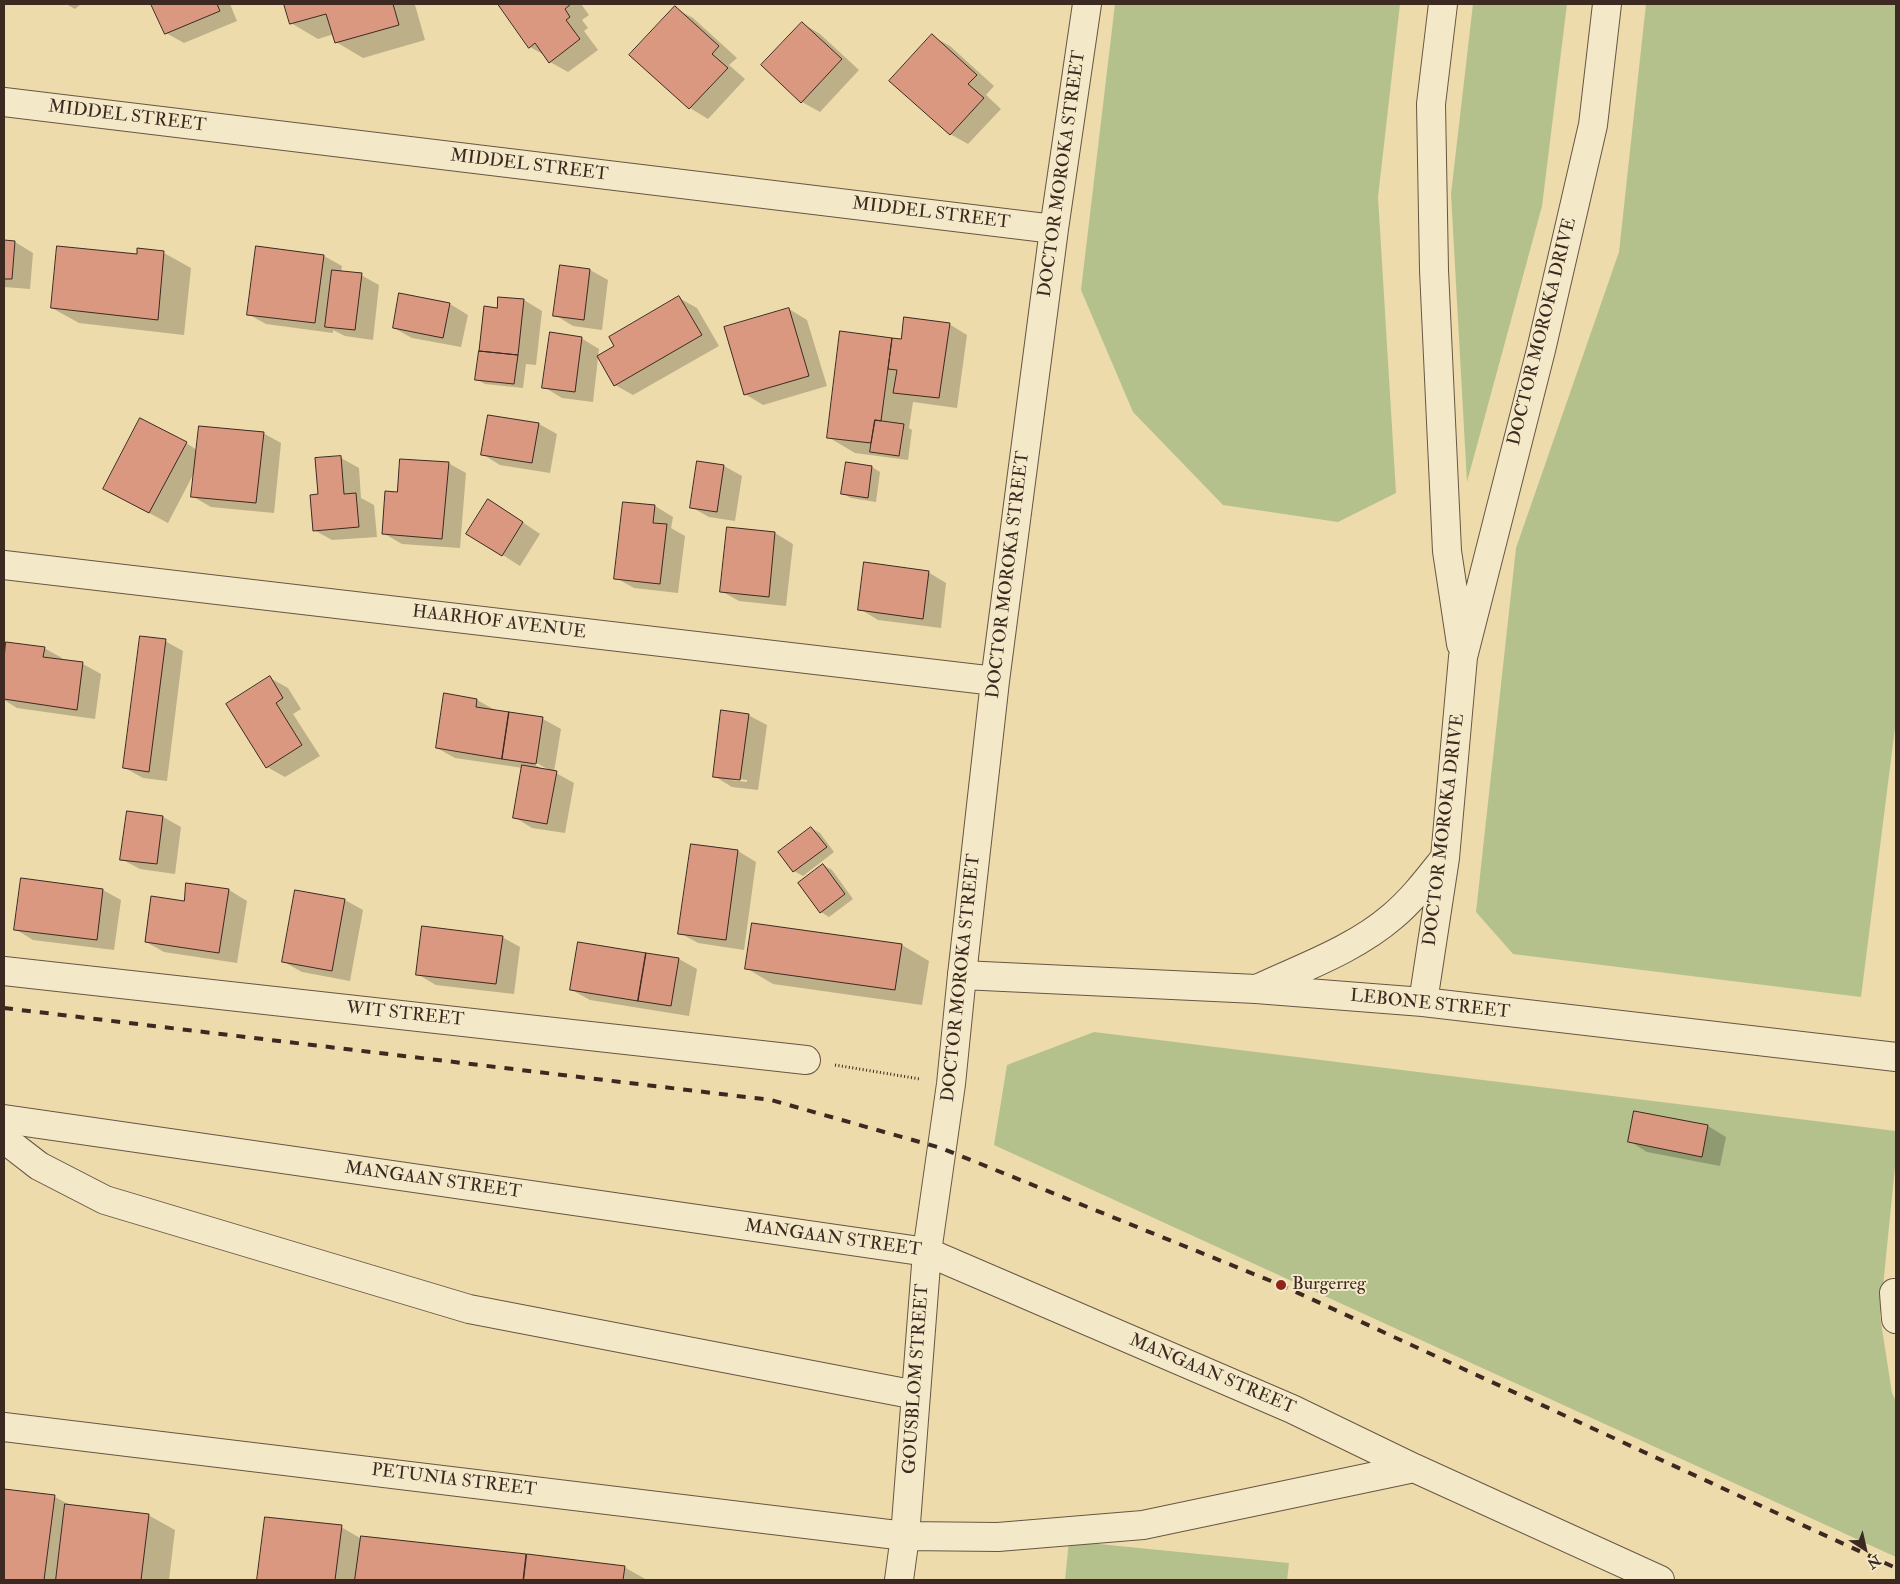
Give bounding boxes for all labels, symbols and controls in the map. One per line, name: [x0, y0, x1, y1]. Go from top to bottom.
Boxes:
street label: DOCTOR MOROKA STREET: [1035, 49, 1091, 299]
street label: MIDDEL STREET: [47, 97, 207, 137]
street label: MIDDEL STREET: [449, 146, 609, 186]
street label: MIDDEL STREET: [851, 194, 1011, 234]
street label: DOCTOR MOROKA DRIVE: [1504, 216, 1582, 448]
street label: DOCTOR MOROKA STREET: [983, 450, 1035, 700]
street label: HAARHOF AVENUE: [411, 602, 587, 644]
street label: DOCTOR MOROKA DRIVE: [1420, 713, 1470, 947]
street label: DOCTOR MOROKA STREET: [938, 853, 986, 1103]
street label: LEBONE STREET: [1349, 986, 1511, 1024]
street label: WIT STREET: [345, 998, 465, 1032]
street label: MANGAAN STREET: [343, 1158, 523, 1204]
street label: MANGAAN STREET: [743, 1216, 923, 1262]
place label: Burgerreg: [1292, 1274, 1366, 1296]
marker: Burgerreg: [1274, 1278, 1288, 1292]
street label: GOUSBLOM STREET: [900, 1283, 934, 1475]
street label: MANGAAN STREET: [1126, 1330, 1298, 1420]
street label: PETUNIA STREET: [370, 1460, 538, 1502]
north arrow: [1840, 1524, 1890, 1574]
text: N: [1864, 1551, 1884, 1572]

